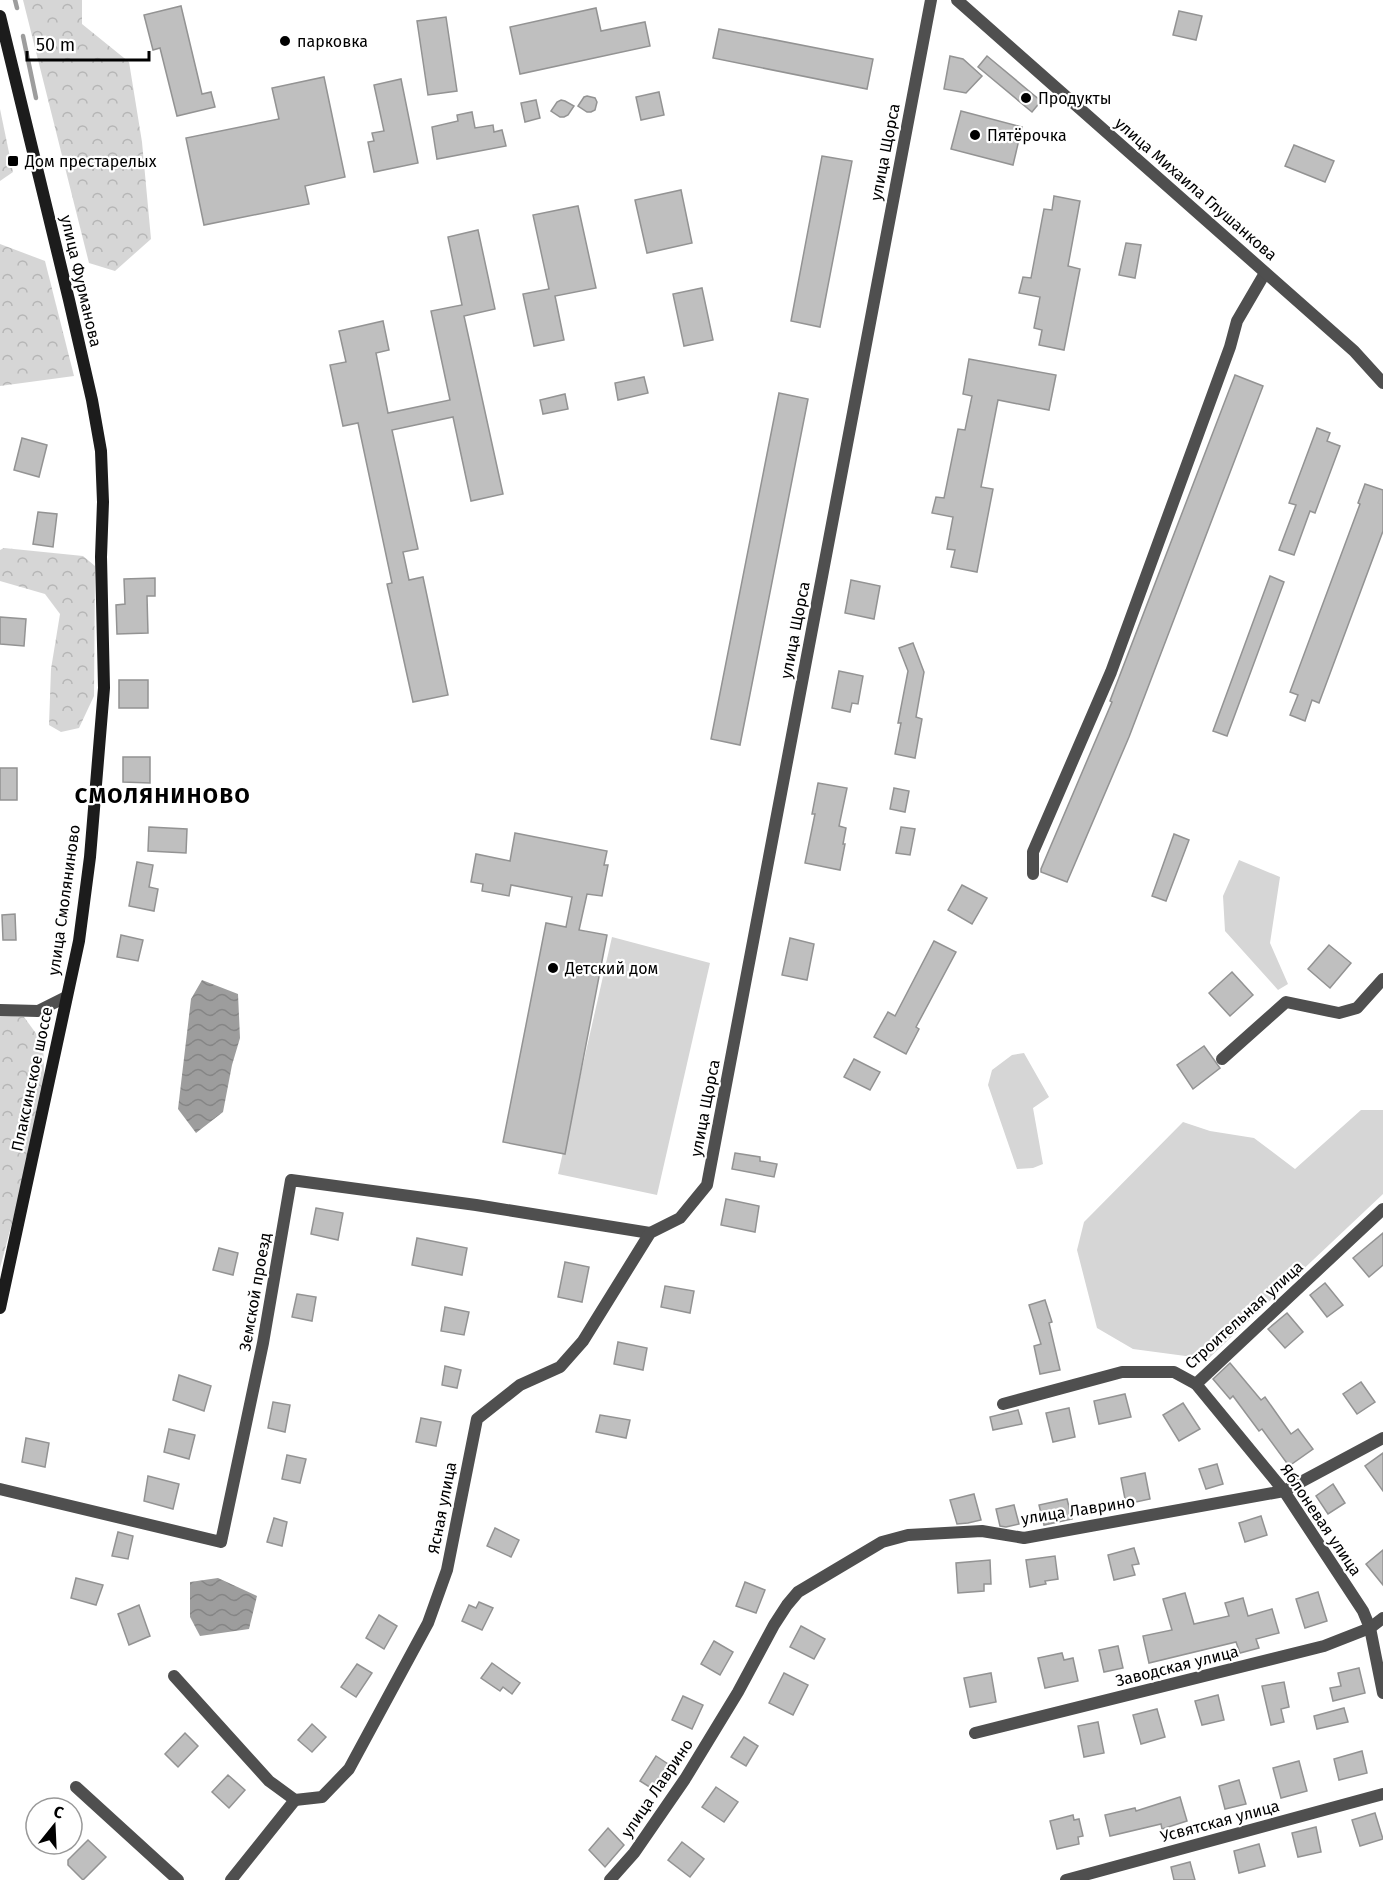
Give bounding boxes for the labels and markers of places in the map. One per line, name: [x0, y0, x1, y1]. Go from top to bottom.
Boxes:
place label: парковка: [297, 32, 368, 51]
marker: парковка: [278, 34, 292, 48]
place label: Продукты: [1038, 89, 1112, 108]
marker: Продукты: [1019, 91, 1033, 105]
place label: Пятёрочка: [987, 126, 1067, 145]
marker: Пятёрочка: [968, 128, 982, 142]
place label: Дом престарелых: [24, 152, 157, 171]
marker: Дом престарелых: [6, 154, 20, 168]
place label: Детский дом: [564, 959, 658, 978]
marker: Детский дом: [546, 961, 560, 975]

